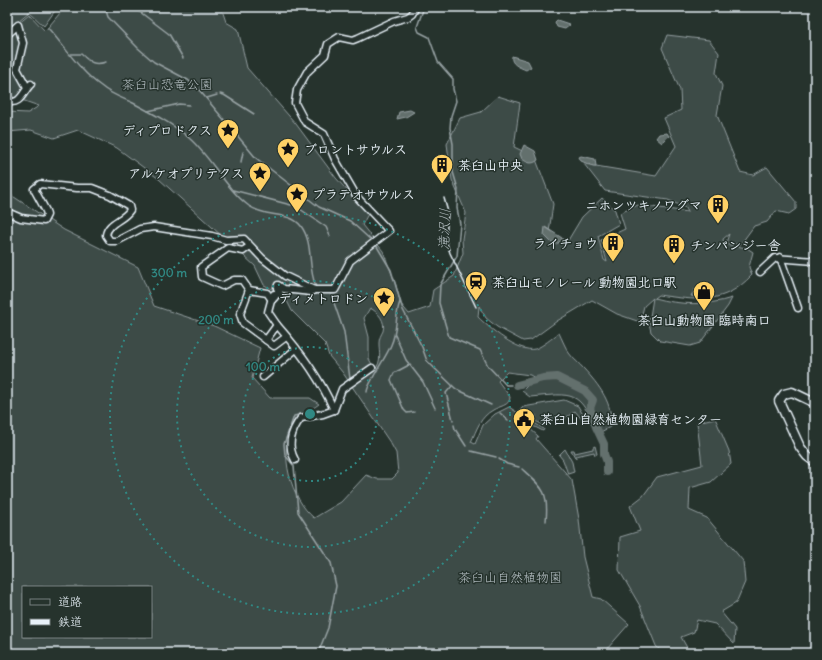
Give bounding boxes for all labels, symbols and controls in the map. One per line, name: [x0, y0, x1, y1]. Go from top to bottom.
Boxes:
park label: 茶臼山恐竜公園: [121, 76, 213, 93]
place icon: ディプロドクス: [215, 117, 241, 150]
place label: ディプロドクス: [123, 122, 212, 139]
place icon: ブロントサウルス: [275, 136, 301, 169]
place label: ブロントサウルス: [304, 141, 407, 158]
building icon: 茶臼山中央: [429, 152, 455, 185]
place label: 茶臼山中央: [458, 157, 523, 174]
place icon: アルケオプリテクス: [247, 160, 273, 193]
place label: アルケオプリテクス: [128, 165, 244, 182]
place icon: プラテオサウルス: [284, 181, 310, 214]
place label: プラテオサウルス: [312, 186, 415, 203]
building icon: ニホンツキノワグマ: [705, 192, 731, 225]
place label: ニホンツキノワグマ: [586, 197, 702, 214]
water label: 滝沢川: [434, 208, 454, 250]
building icon: ライチョウ: [600, 230, 626, 263]
building icon: チンパンジー舎: [661, 232, 687, 265]
place label: ライチョウ: [533, 235, 598, 252]
place label: チンパンジー舎: [690, 237, 780, 254]
text: 300 m: [151, 265, 187, 280]
station icon: 茶臼山モノレール 動物園北口駅: [463, 269, 489, 302]
place label: 茶臼山モノレール 動物園北口駅: [492, 274, 677, 291]
shop icon: 茶臼山動物園 臨時南口: [691, 279, 717, 312]
place icon: ディメトロドン: [371, 285, 397, 318]
place label: ディメトロドン: [279, 290, 368, 307]
text: 200 m: [198, 312, 234, 327]
place label: 茶臼山動物園 臨時南口: [637, 312, 771, 329]
text: 100 m: [246, 359, 280, 374]
public building icon: 茶臼山自然植物園緑育センター: [511, 406, 537, 439]
centre of rings: [303, 407, 317, 421]
place label: 茶臼山自然植物園緑育センター: [540, 411, 722, 428]
park label: 茶臼山自然植物園: [458, 569, 562, 586]
legend: [22, 586, 152, 638]
text: 道路: [58, 594, 82, 609]
text: 鉄道: [58, 614, 82, 629]

